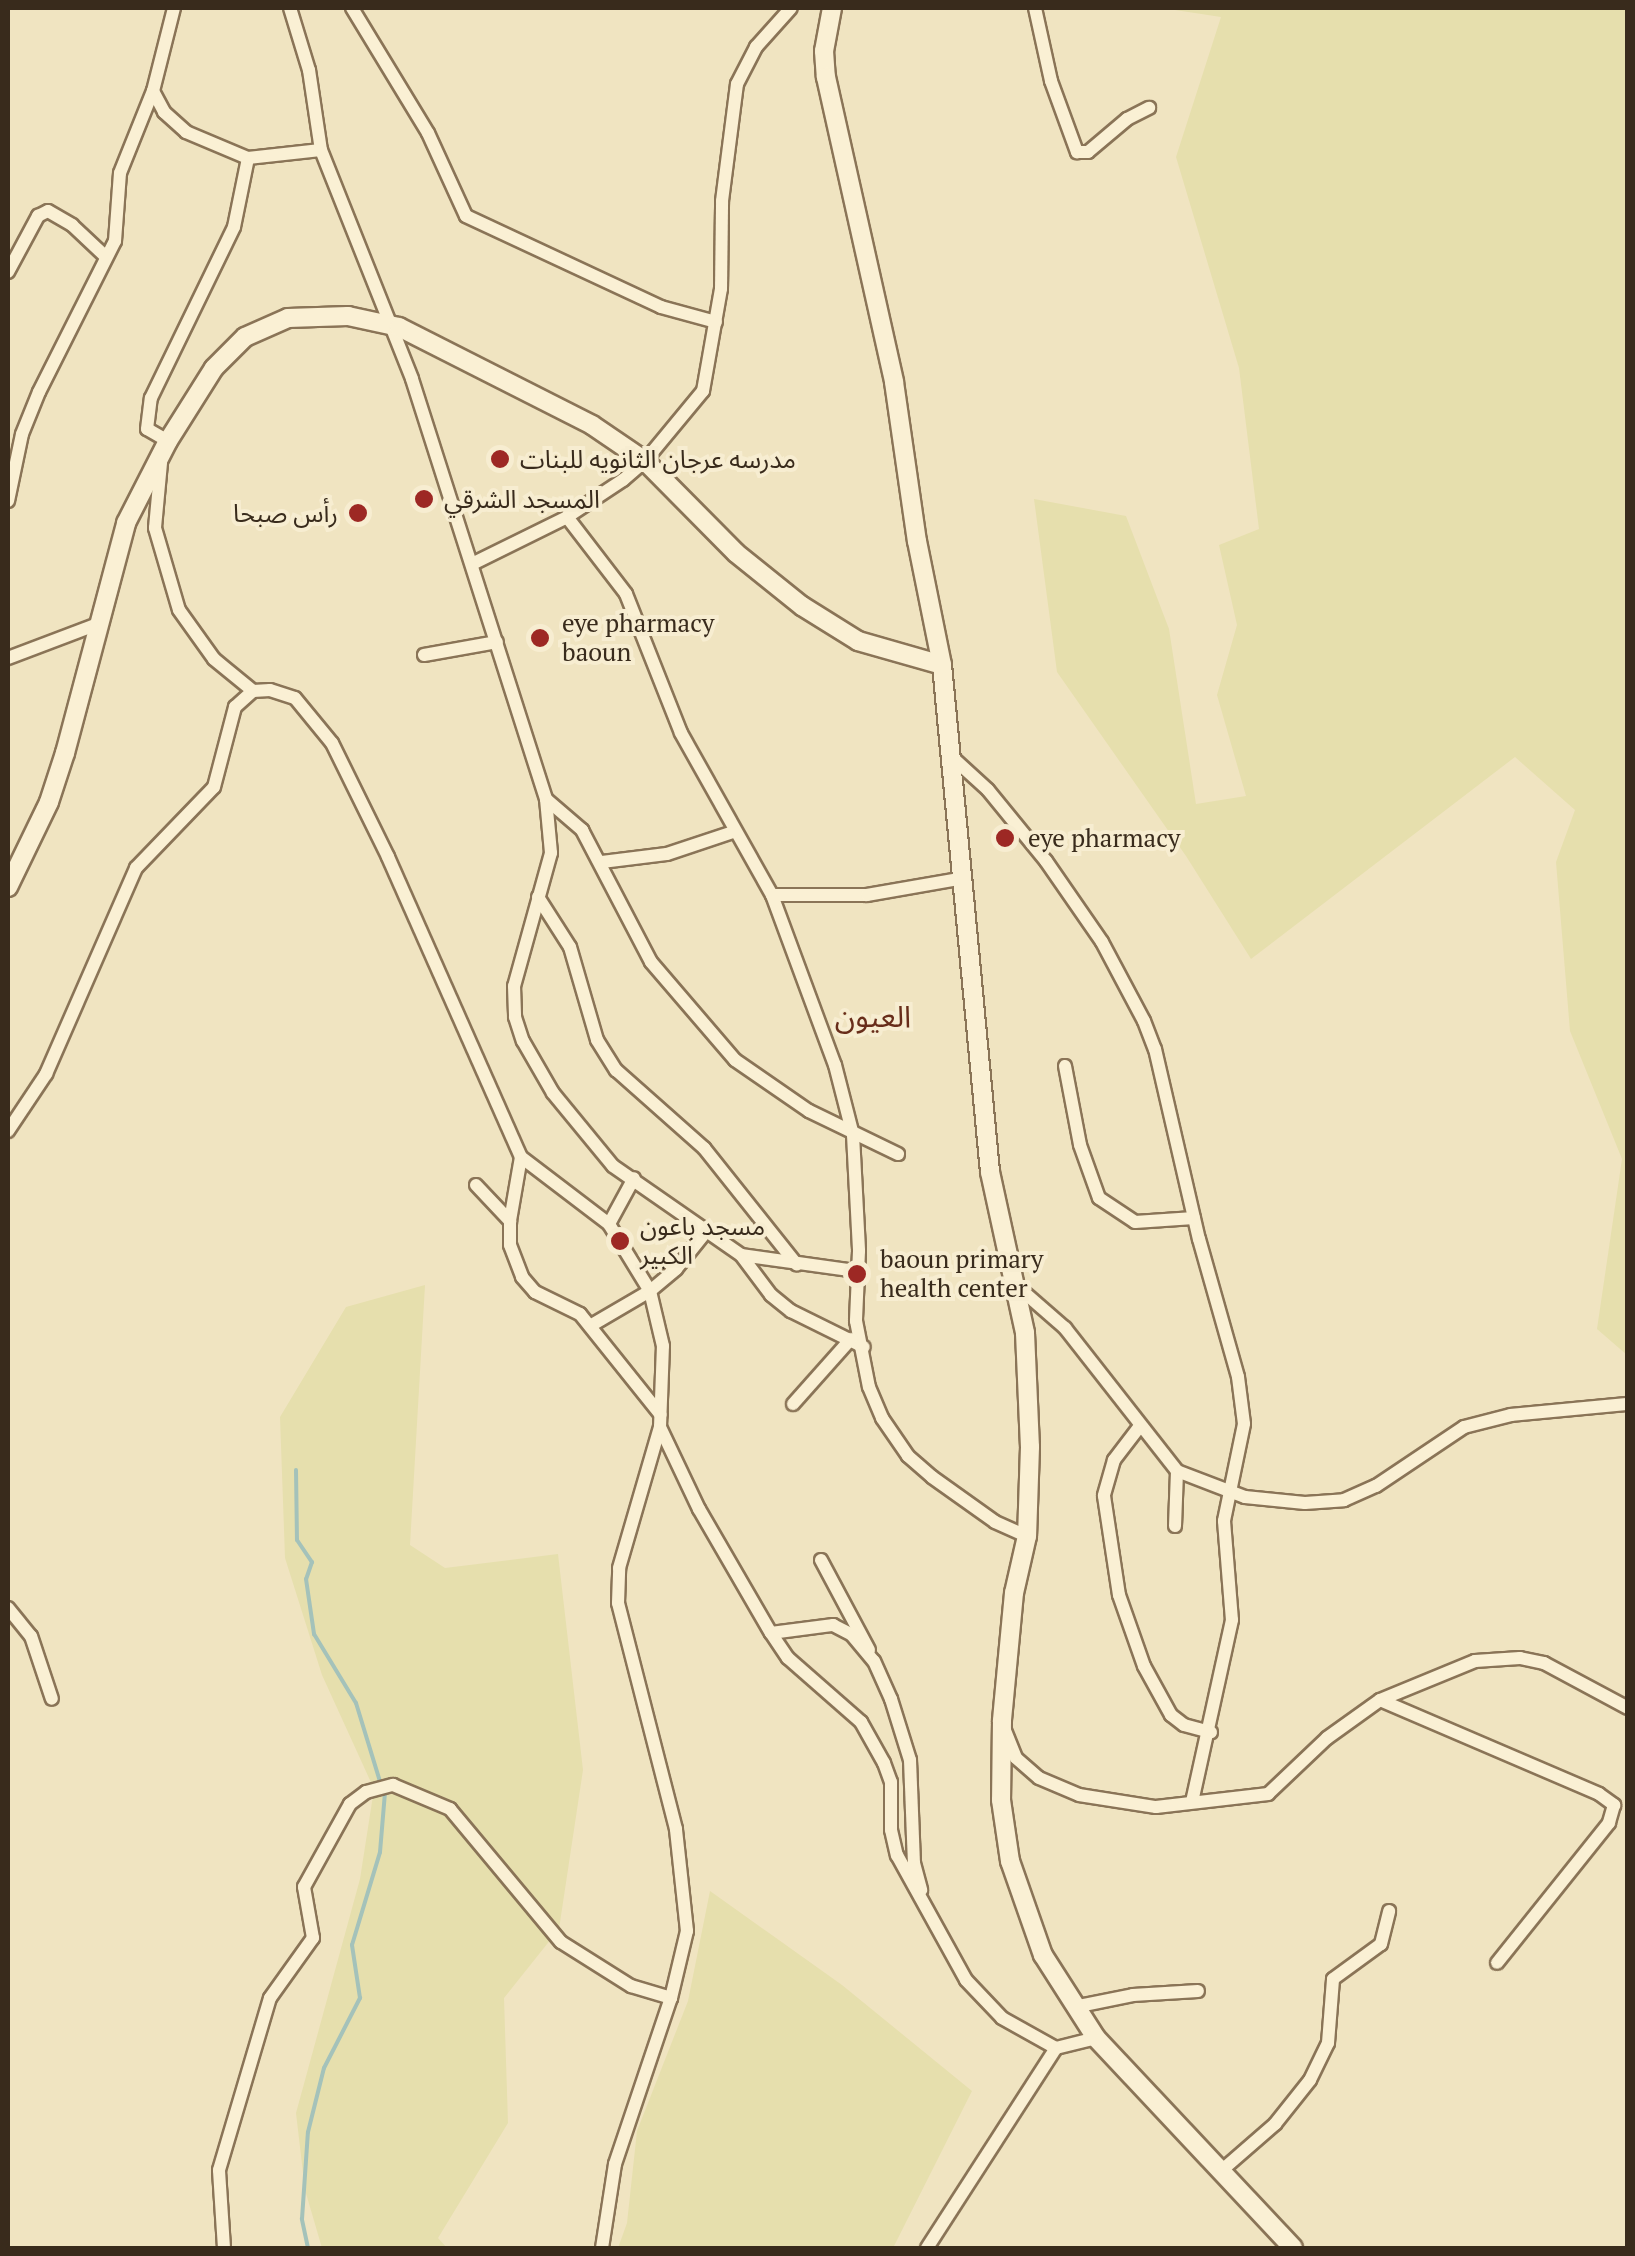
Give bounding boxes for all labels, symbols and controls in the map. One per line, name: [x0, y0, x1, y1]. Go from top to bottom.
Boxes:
place label: مدرسه عرجان الثانويه للبنات: [520, 444, 796, 474]
marker: مدرسه عرجان الثانويه للبنات: [489, 448, 511, 470]
place label: المسجد الشرقي: [444, 484, 600, 514]
marker: المسجد الشرقي: [413, 488, 435, 510]
place label: رأس صبحا: [233, 498, 338, 528]
marker: رأس صبحا: [347, 502, 369, 524]
place label: eye pharmacy baoun: [562, 609, 714, 668]
marker: eye pharmacy baoun: [527, 625, 553, 651]
place label: eye pharmacy: [1028, 823, 1180, 853]
marker: eye pharmacy: [992, 825, 1018, 851]
district label: العيون: [835, 998, 911, 1034]
place label: مسجد باعون الكبير: [640, 1212, 765, 1271]
marker: مسجد باعون الكبير: [609, 1230, 631, 1252]
place label: baoun primary health center: [880, 1245, 1043, 1304]
marker: baoun primary health center: [844, 1261, 870, 1287]

